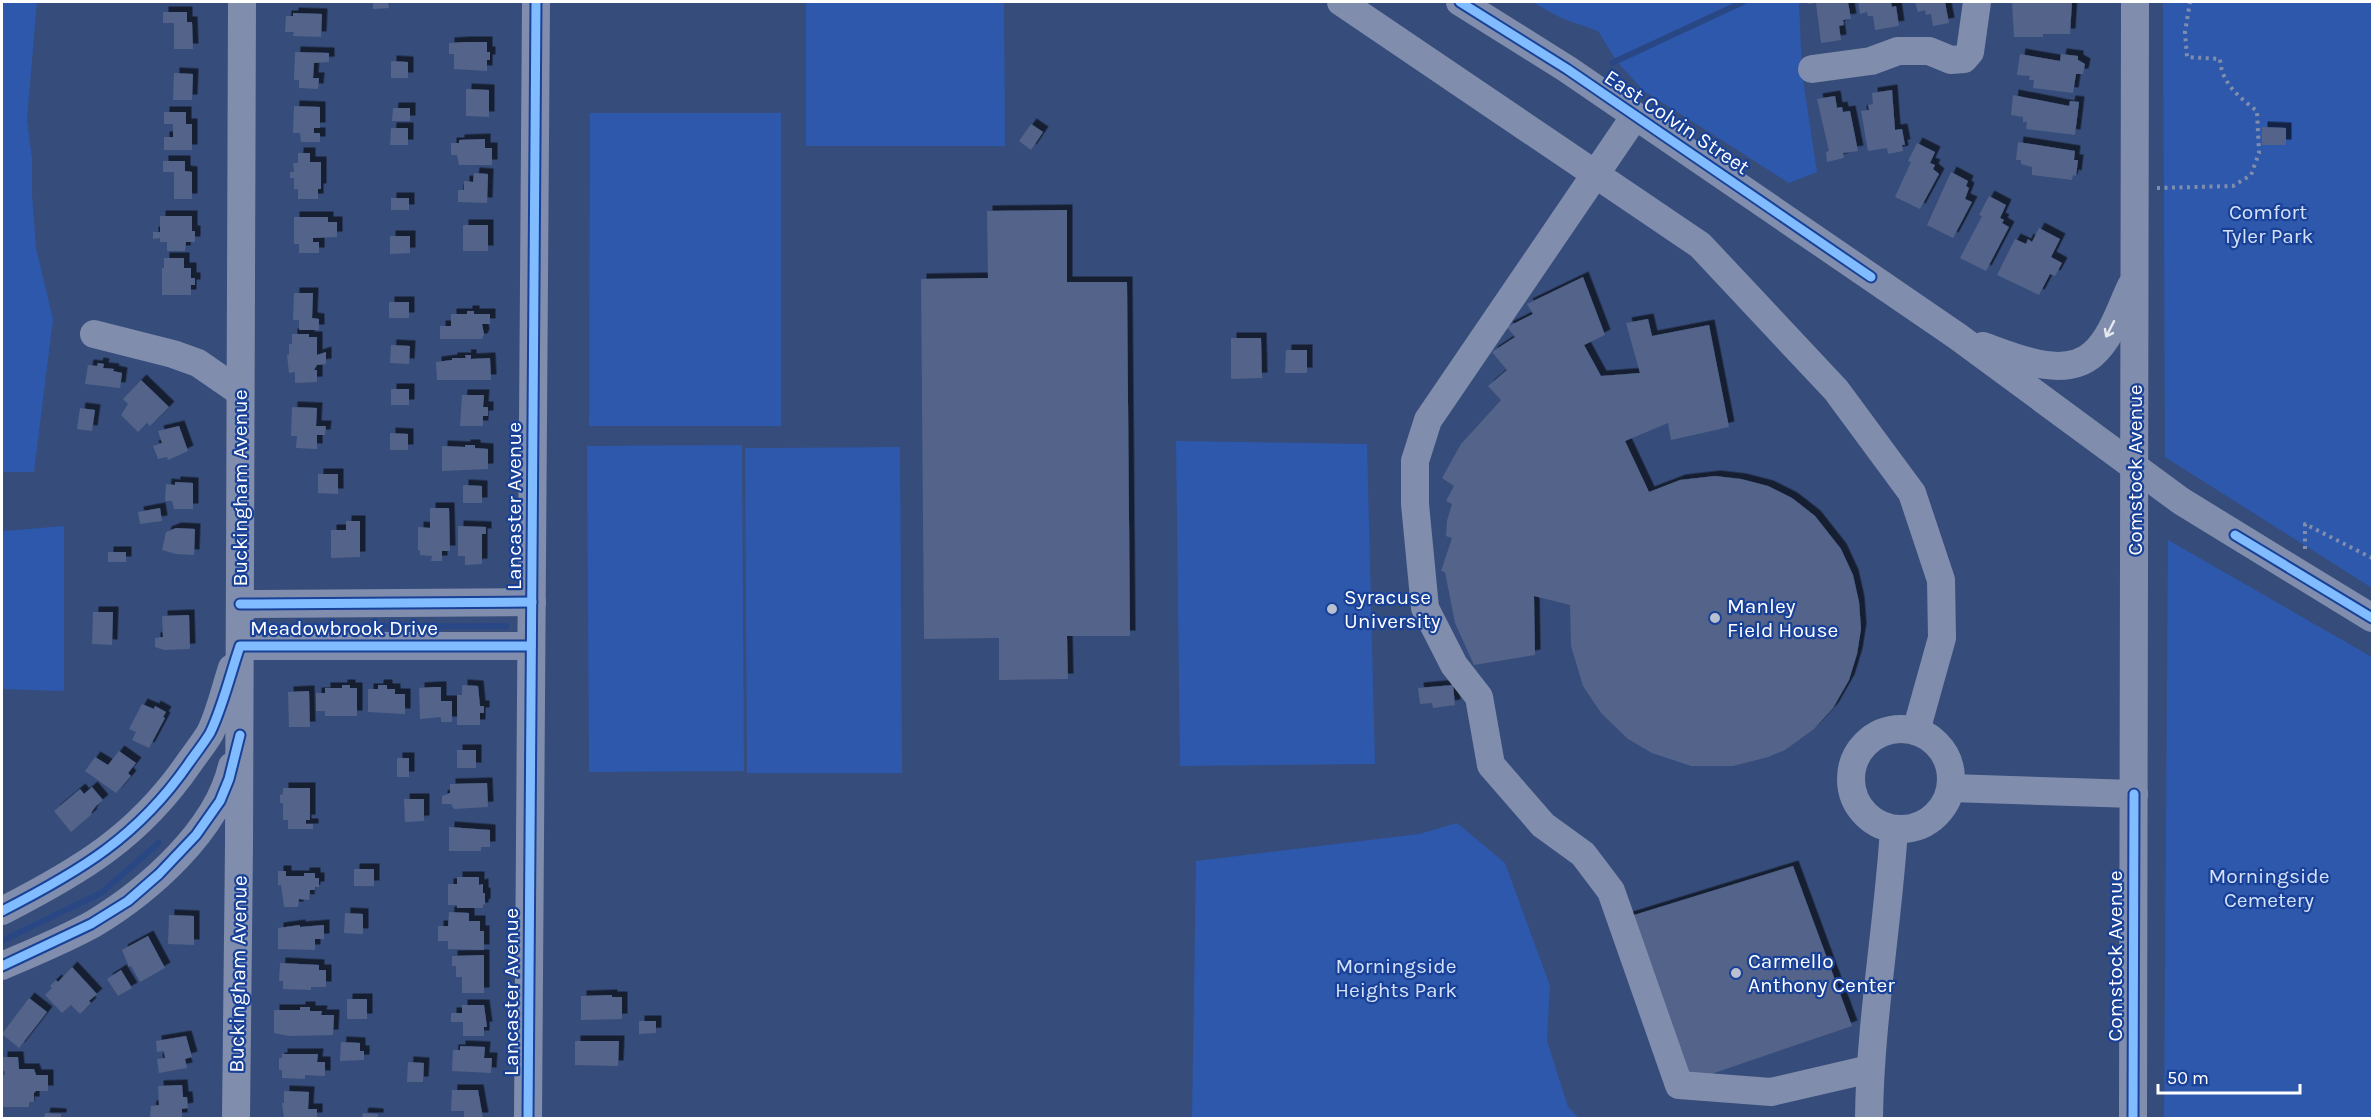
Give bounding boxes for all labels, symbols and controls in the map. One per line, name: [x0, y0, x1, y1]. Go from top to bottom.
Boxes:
street label: East Colvin Street: [1600, 65, 1754, 179]
park label: Comfort Tyler Park: [2223, 200, 2313, 248]
one-way arrow: [2104, 320, 2116, 338]
street label: Comstock Avenue: [2123, 384, 2147, 556]
street label: Buckingham Avenue: [228, 389, 252, 587]
street label: Lancaster Avenue: [502, 422, 526, 590]
place label: Syracuse University: [1344, 585, 1441, 633]
place label: Manley Field House: [1727, 594, 1838, 642]
marker: Syracuse University: [1325, 602, 1339, 616]
marker: Manley Field House: [1708, 611, 1722, 625]
street label: Meadowbrook Drive: [250, 616, 438, 640]
park label: Morningside Cemetery: [2209, 864, 2329, 912]
street label: Comstock Avenue: [2103, 870, 2127, 1042]
street label: Buckingham Avenue: [224, 875, 252, 1073]
street label: Lancaster Avenue: [499, 908, 523, 1076]
place label: Carmello Anthony Center: [1748, 949, 1895, 997]
park label: Morningside Heights Park: [1335, 954, 1457, 1002]
marker: Carmello Anthony Center: [1729, 966, 1743, 980]
scale bar: [2158, 1057, 2300, 1095]
text: 50 m: [2167, 1067, 2209, 1089]

